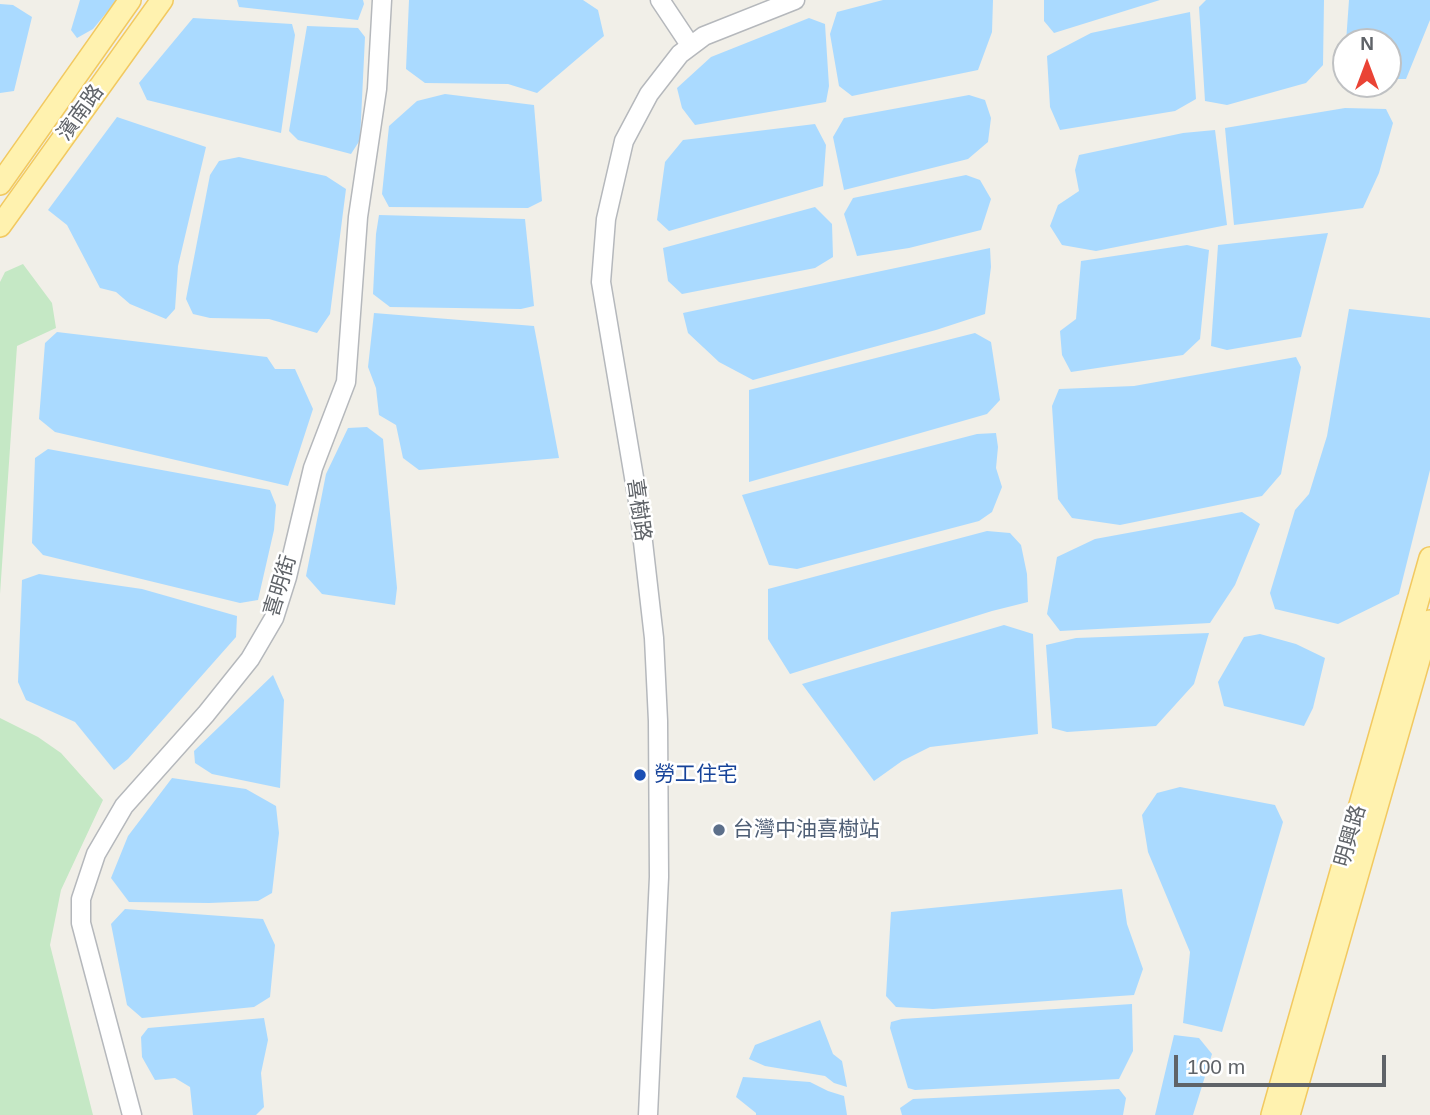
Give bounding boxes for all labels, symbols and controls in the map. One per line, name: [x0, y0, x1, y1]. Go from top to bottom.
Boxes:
north arrow: [1332, 28, 1402, 98]
text: N: [1360, 33, 1374, 54]
street label: 濱南路: [52, 80, 110, 146]
street label: 喜樹路: [621, 477, 655, 543]
street label: 喜明街: [260, 552, 302, 620]
place label: 勞工住宅: [654, 762, 738, 788]
marker: 勞工住宅: [632, 767, 648, 783]
street label: 明興路: [1330, 802, 1372, 870]
place label: 台灣中油喜樹站: [733, 817, 880, 843]
marker: 台灣中油喜樹站: [711, 822, 727, 838]
scale bar: [1178, 1042, 1390, 1086]
text: 100 m: [1187, 1055, 1245, 1078]

